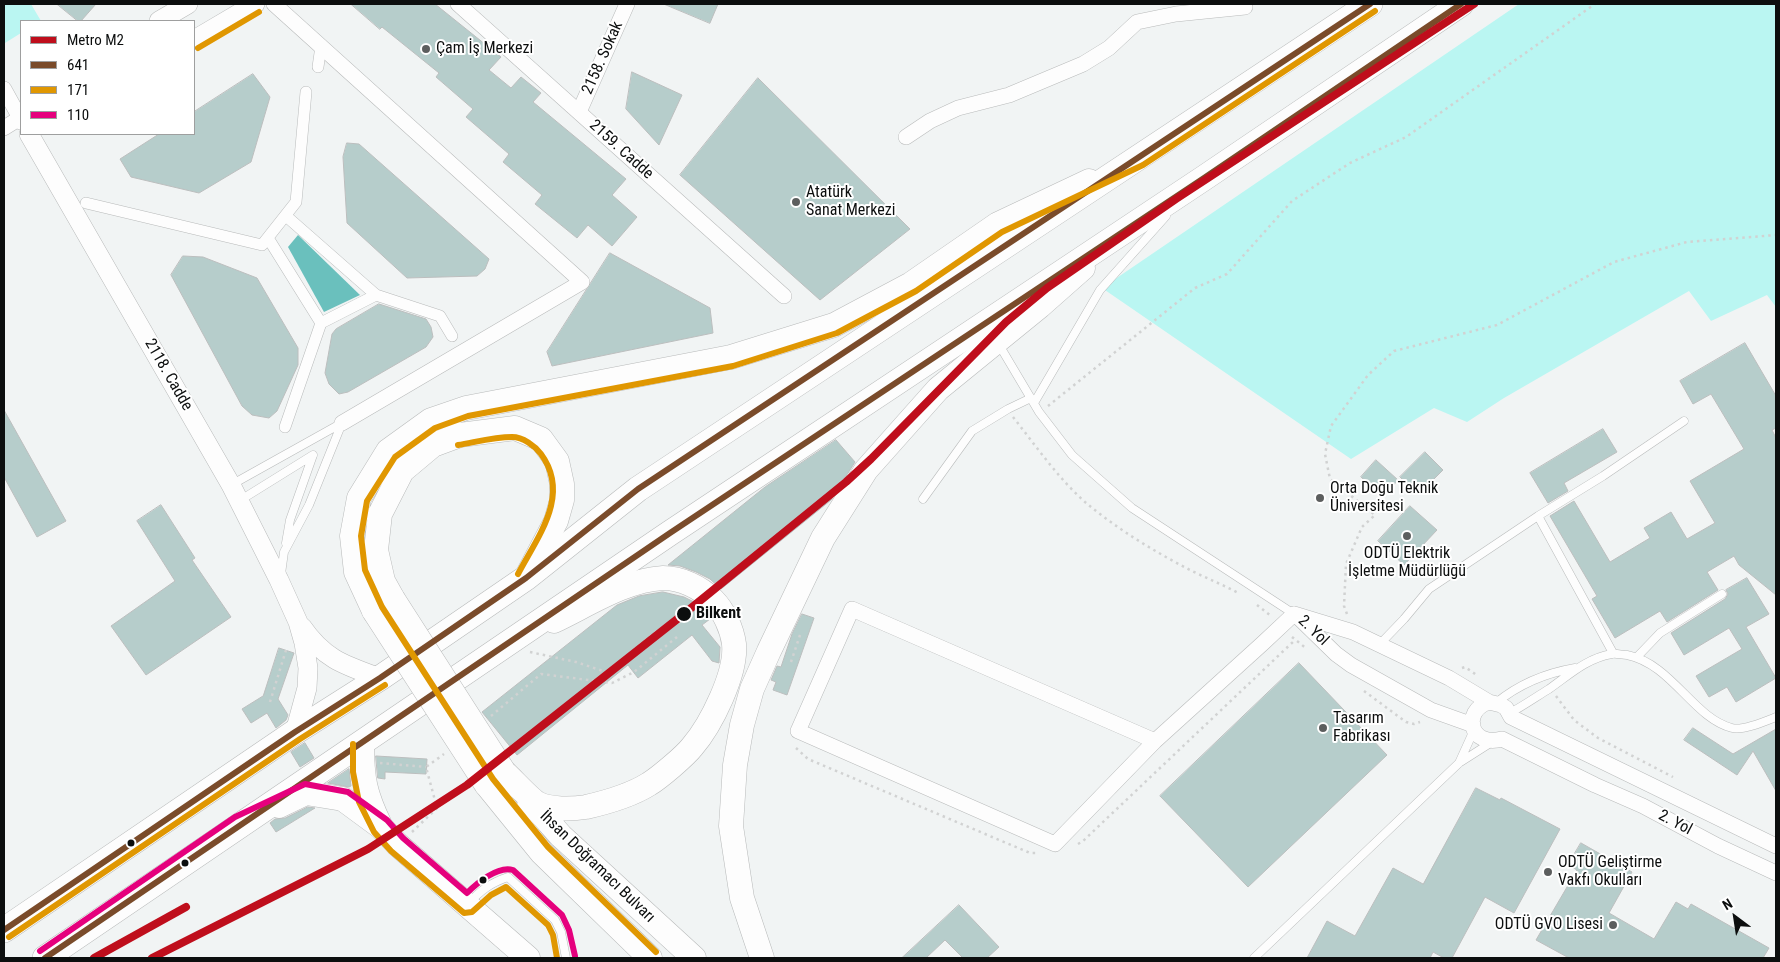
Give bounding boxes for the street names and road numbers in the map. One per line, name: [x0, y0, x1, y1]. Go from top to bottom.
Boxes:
street label: 2158. Sokak: [578, 19, 628, 97]
street label: 2159. Cadde: [585, 116, 657, 184]
street label: 2118. Cadde: [140, 336, 196, 414]
street label: 2. Yol: [1294, 612, 1332, 650]
street label: 2. Yol: [1655, 806, 1695, 840]
street label: İhsan Doğramacı Bulvarı: [535, 807, 659, 927]

